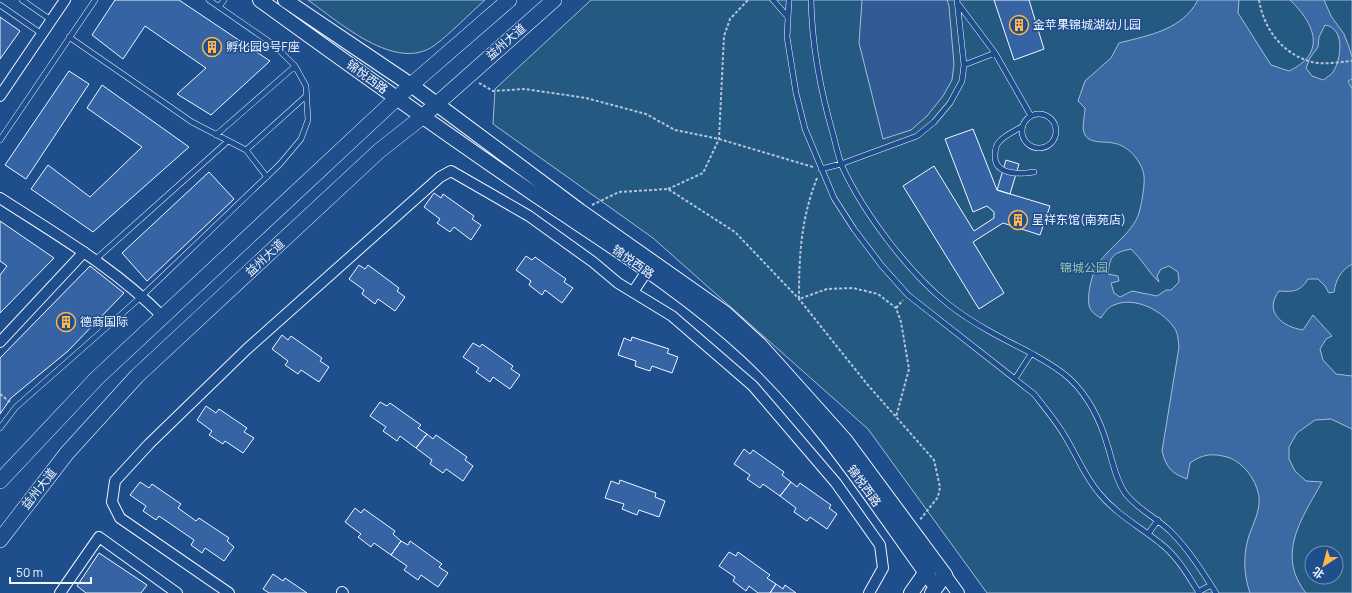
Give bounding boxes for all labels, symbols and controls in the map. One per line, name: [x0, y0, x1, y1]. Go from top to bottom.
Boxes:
building icon: 金苹果锦城湖幼儿园: [1008, 14, 1030, 36]
place label: 金苹果锦城湖幼儿园: [1033, 16, 1141, 33]
street label: 益州大道: [482, 19, 529, 64]
building icon: 孵化园9号F座: [201, 36, 223, 58]
place label: 孵化园9号F座: [226, 38, 300, 55]
street label: 锦悦西路: [343, 56, 392, 98]
building icon: 呈祥东馆(南苑店): [1007, 209, 1029, 231]
place label: 呈祥东馆(南苑店): [1032, 211, 1126, 228]
street label: 益州大道: [241, 235, 288, 280]
street label: 锦悦西路: [609, 241, 658, 282]
park label: 锦城公园: [1060, 259, 1108, 276]
building icon: 德商国际: [55, 311, 77, 333]
place label: 德商国际: [80, 313, 128, 330]
street label: 锦悦西路: [843, 461, 885, 510]
street label: 益州大道: [17, 465, 60, 513]
north arrow: [1304, 545, 1344, 585]
scale bar: [10, 559, 91, 585]
text: 50 m: [16, 564, 43, 581]
text: 北: [1309, 564, 1327, 583]

